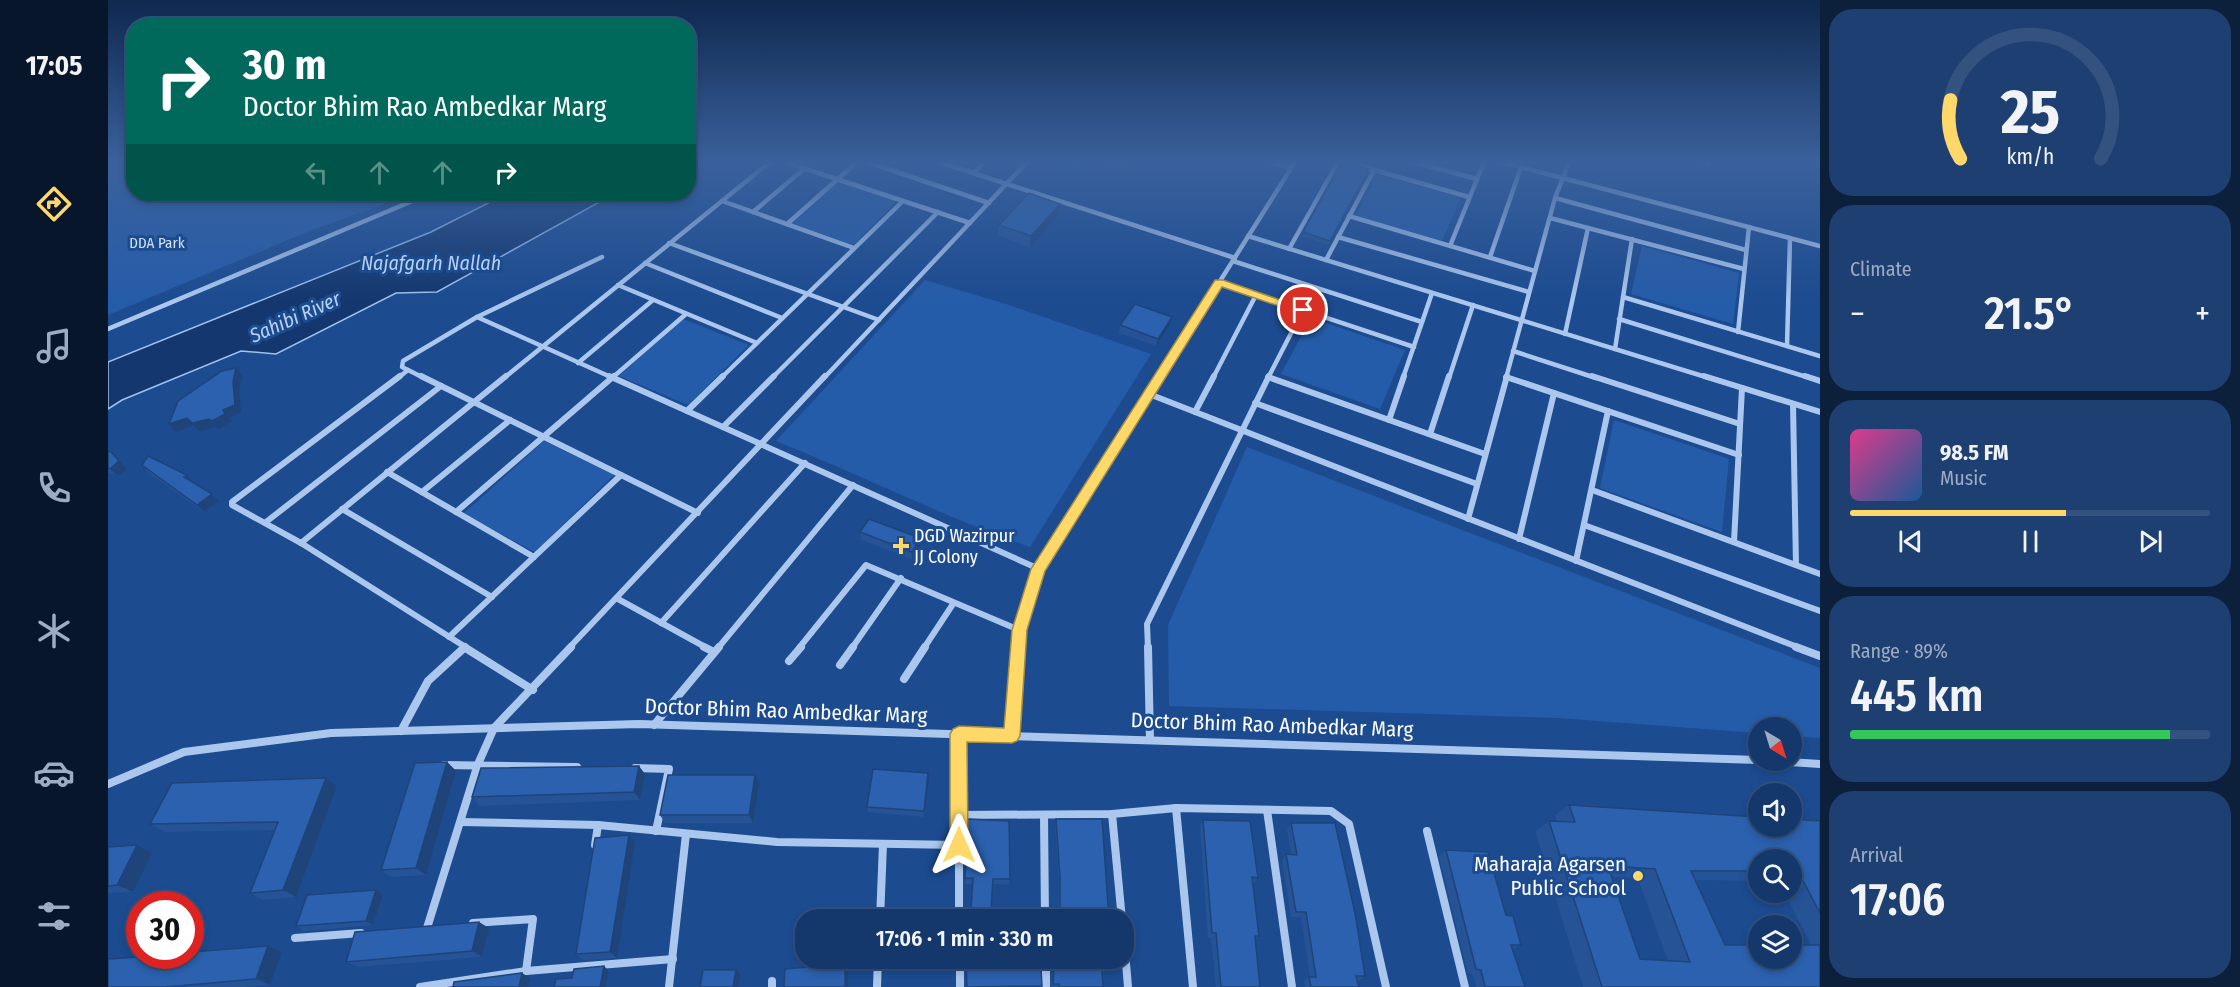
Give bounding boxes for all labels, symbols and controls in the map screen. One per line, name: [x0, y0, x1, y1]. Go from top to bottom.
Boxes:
text: 30 m: [243, 40, 327, 90]
icon: right: [144, 42, 222, 120]
text: 17:05: [25, 50, 83, 82]
text: 25: [1999, 75, 2060, 150]
text: Doctor Bhim Rao Ambedkar Marg: [243, 91, 606, 123]
text: km/h: [2006, 145, 2054, 171]
icon: left: [300, 156, 333, 189]
icon: ahead: [363, 156, 396, 189]
icon: ahead: [426, 156, 459, 189]
icon: right: [489, 156, 522, 189]
icon: directions: [33, 183, 75, 225]
park label: DDA Park: [129, 234, 185, 252]
water label: Najafgarh Nallah: [361, 251, 501, 275]
text: Climate: [1850, 257, 1912, 281]
pin: [1277, 284, 1328, 335]
water label: Sahibi River: [245, 286, 345, 348]
text: 21.5°: [1984, 287, 2076, 341]
icon: arrive: [1286, 293, 1319, 326]
text: −: [1850, 294, 1865, 334]
text: +: [2195, 294, 2210, 334]
icon: music: [33, 325, 75, 367]
text: 98.5 FM: [1940, 439, 2009, 466]
text: Music: [1940, 466, 1987, 490]
icon: phone: [33, 467, 75, 509]
place label: DGD Wazirpur JJ Colony: [914, 525, 1015, 568]
icon: previous: [1894, 525, 1927, 558]
icon: pause: [2014, 525, 2047, 558]
icon: next: [2134, 525, 2167, 558]
marker: DGD Wazirpur JJ Colony: [892, 537, 910, 555]
icon: climate: [33, 610, 75, 652]
text: Range · 89%: [1850, 639, 1948, 663]
text: 445 km: [1850, 669, 1983, 723]
street label: Doctor Bhim Rao Ambedkar Marg: [644, 693, 928, 729]
street label: Doctor Bhim Rao Ambedkar Marg: [1130, 707, 1414, 743]
north arrow: [1748, 717, 1802, 771]
map controls: [1748, 717, 1802, 969]
icon: car: [33, 752, 75, 794]
button: sound: [1748, 783, 1802, 837]
position arrow: [927, 813, 991, 877]
text: Arrival: [1850, 843, 1903, 867]
button: search: [1748, 849, 1802, 903]
place label: Maharaja Agarsen Public School: [1474, 851, 1626, 901]
marker: Maharaja Agarsen Public School: [1631, 869, 1645, 883]
text: 17:06: [1850, 873, 1945, 927]
speed limit sign: 30: [126, 891, 204, 969]
icon: filters: [33, 895, 75, 937]
button: layers: [1748, 915, 1802, 969]
text: 17:06 · 1 min · 330 m: [876, 925, 1053, 952]

